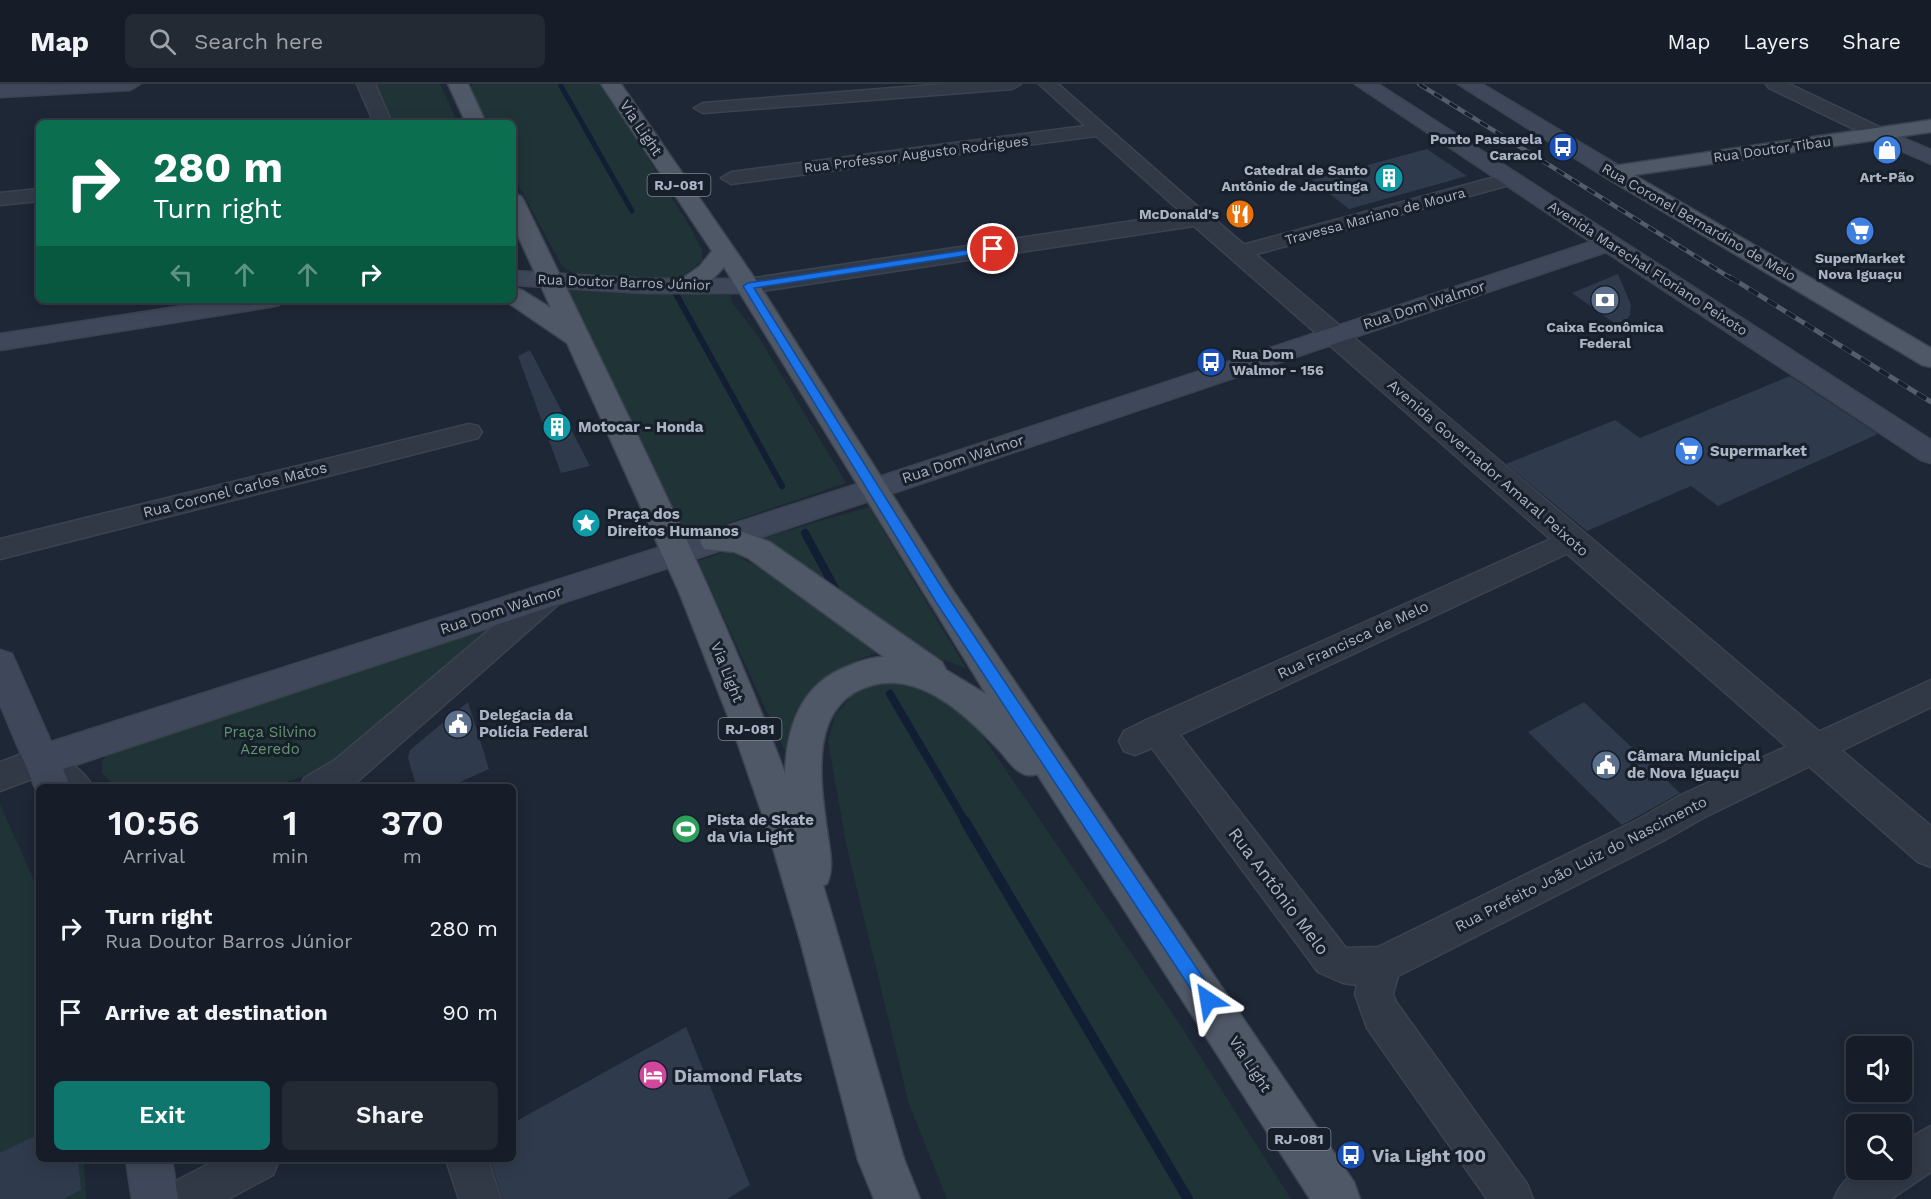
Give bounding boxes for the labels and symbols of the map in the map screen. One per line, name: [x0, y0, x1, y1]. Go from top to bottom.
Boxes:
street label: Via Light: [616, 97, 667, 160]
place label: Ponto Passarela Caracol: [1430, 131, 1543, 163]
bus stop icon: Ponto Passarela Caracol: [1547, 131, 1579, 163]
street label: Rua Professor Augusto Rodrigues: [803, 132, 1029, 176]
street label: Rua Doutor Tibau: [1712, 133, 1832, 165]
shop icon: Art-Pão: [1871, 134, 1903, 166]
street label: Rua Coronel Bernardino de Melo: [1599, 160, 1799, 284]
place label: Catedral de Santo Antônio de Jacutinga: [1222, 162, 1369, 194]
building icon: Catedral de Santo Antônio de Jacutinga: [1373, 162, 1405, 194]
place label: Art-Pão: [1860, 169, 1914, 185]
road number: RJ-081: [648, 174, 710, 196]
street label: Travessa Mariano de Moura: [1283, 184, 1467, 248]
street label: Avenida Marechal Floriano Peixoto: [1545, 197, 1751, 339]
restaurant icon: McDonald's: [1224, 198, 1256, 230]
place label: McDonald's: [1139, 206, 1220, 222]
supermarket icon: SuperMarket Nova Iguaçu: [1844, 215, 1876, 247]
pin: [967, 223, 1018, 274]
place label: SuperMarket Nova Iguaçu: [1815, 250, 1905, 282]
street label: Rua Doutor Barros Júnior: [537, 271, 711, 293]
street label: Rua Dom Walmor: [1361, 277, 1487, 333]
bank icon: Caixa Econômica Federal: [1589, 284, 1621, 316]
place label: Caixa Econômica Federal: [1546, 319, 1665, 351]
bus stop icon: Rua Dom Walmor - 156: [1195, 346, 1227, 378]
place label: Rua Dom Walmor - 156: [1232, 346, 1324, 378]
street label: Avenida Governador Amaral Peixoto: [1384, 376, 1592, 560]
building icon: Motocar - Honda: [541, 411, 573, 443]
place label: Motocar - Honda: [578, 418, 704, 436]
street label: Rua Dom Walmor: [900, 431, 1026, 487]
supermarket icon: Supermarket: [1673, 435, 1705, 467]
place label: Supermarket: [1710, 442, 1807, 460]
street label: Rua Coronel Carlos Matos: [141, 458, 329, 522]
place label: Praça dos Direitos Humanos: [607, 505, 739, 540]
place icon: Praça dos Direitos Humanos: [570, 507, 602, 539]
street label: Rua Dom Walmor: [438, 582, 564, 638]
street label: Rua Francisca de Melo: [1275, 597, 1431, 683]
street label: Via Light: [707, 639, 747, 705]
place label: Delegacia da Polícia Federal: [479, 706, 588, 741]
public building icon: Delegacia da Polícia Federal: [442, 708, 474, 740]
road number: RJ-081: [718, 718, 782, 740]
park label: Praça Silvino Azeredo: [223, 723, 317, 758]
place label: Câmara Municipal de Nova Iguaçu: [1627, 747, 1760, 782]
public building icon: Câmara Municipal de Nova Iguaçu: [1590, 749, 1622, 781]
street label: Rua Prefeito João Luiz do Nascimento: [1452, 792, 1710, 936]
place label: Pista de Skate da Via Light: [707, 811, 814, 846]
sports icon: Pista de Skate da Via Light: [670, 813, 702, 845]
street label: Rua Antônio Melo: [1224, 823, 1334, 959]
position arrow: [1176, 968, 1240, 1032]
street label: Via Light: [1225, 1033, 1275, 1096]
hotel icon: Diamond Flats: [637, 1059, 669, 1091]
place label: Diamond Flats: [674, 1065, 803, 1086]
road number: RJ-081: [1268, 1128, 1330, 1150]
bus stop icon: Via Light 100: [1335, 1139, 1367, 1171]
place label: Via Light 100: [1372, 1145, 1486, 1166]

